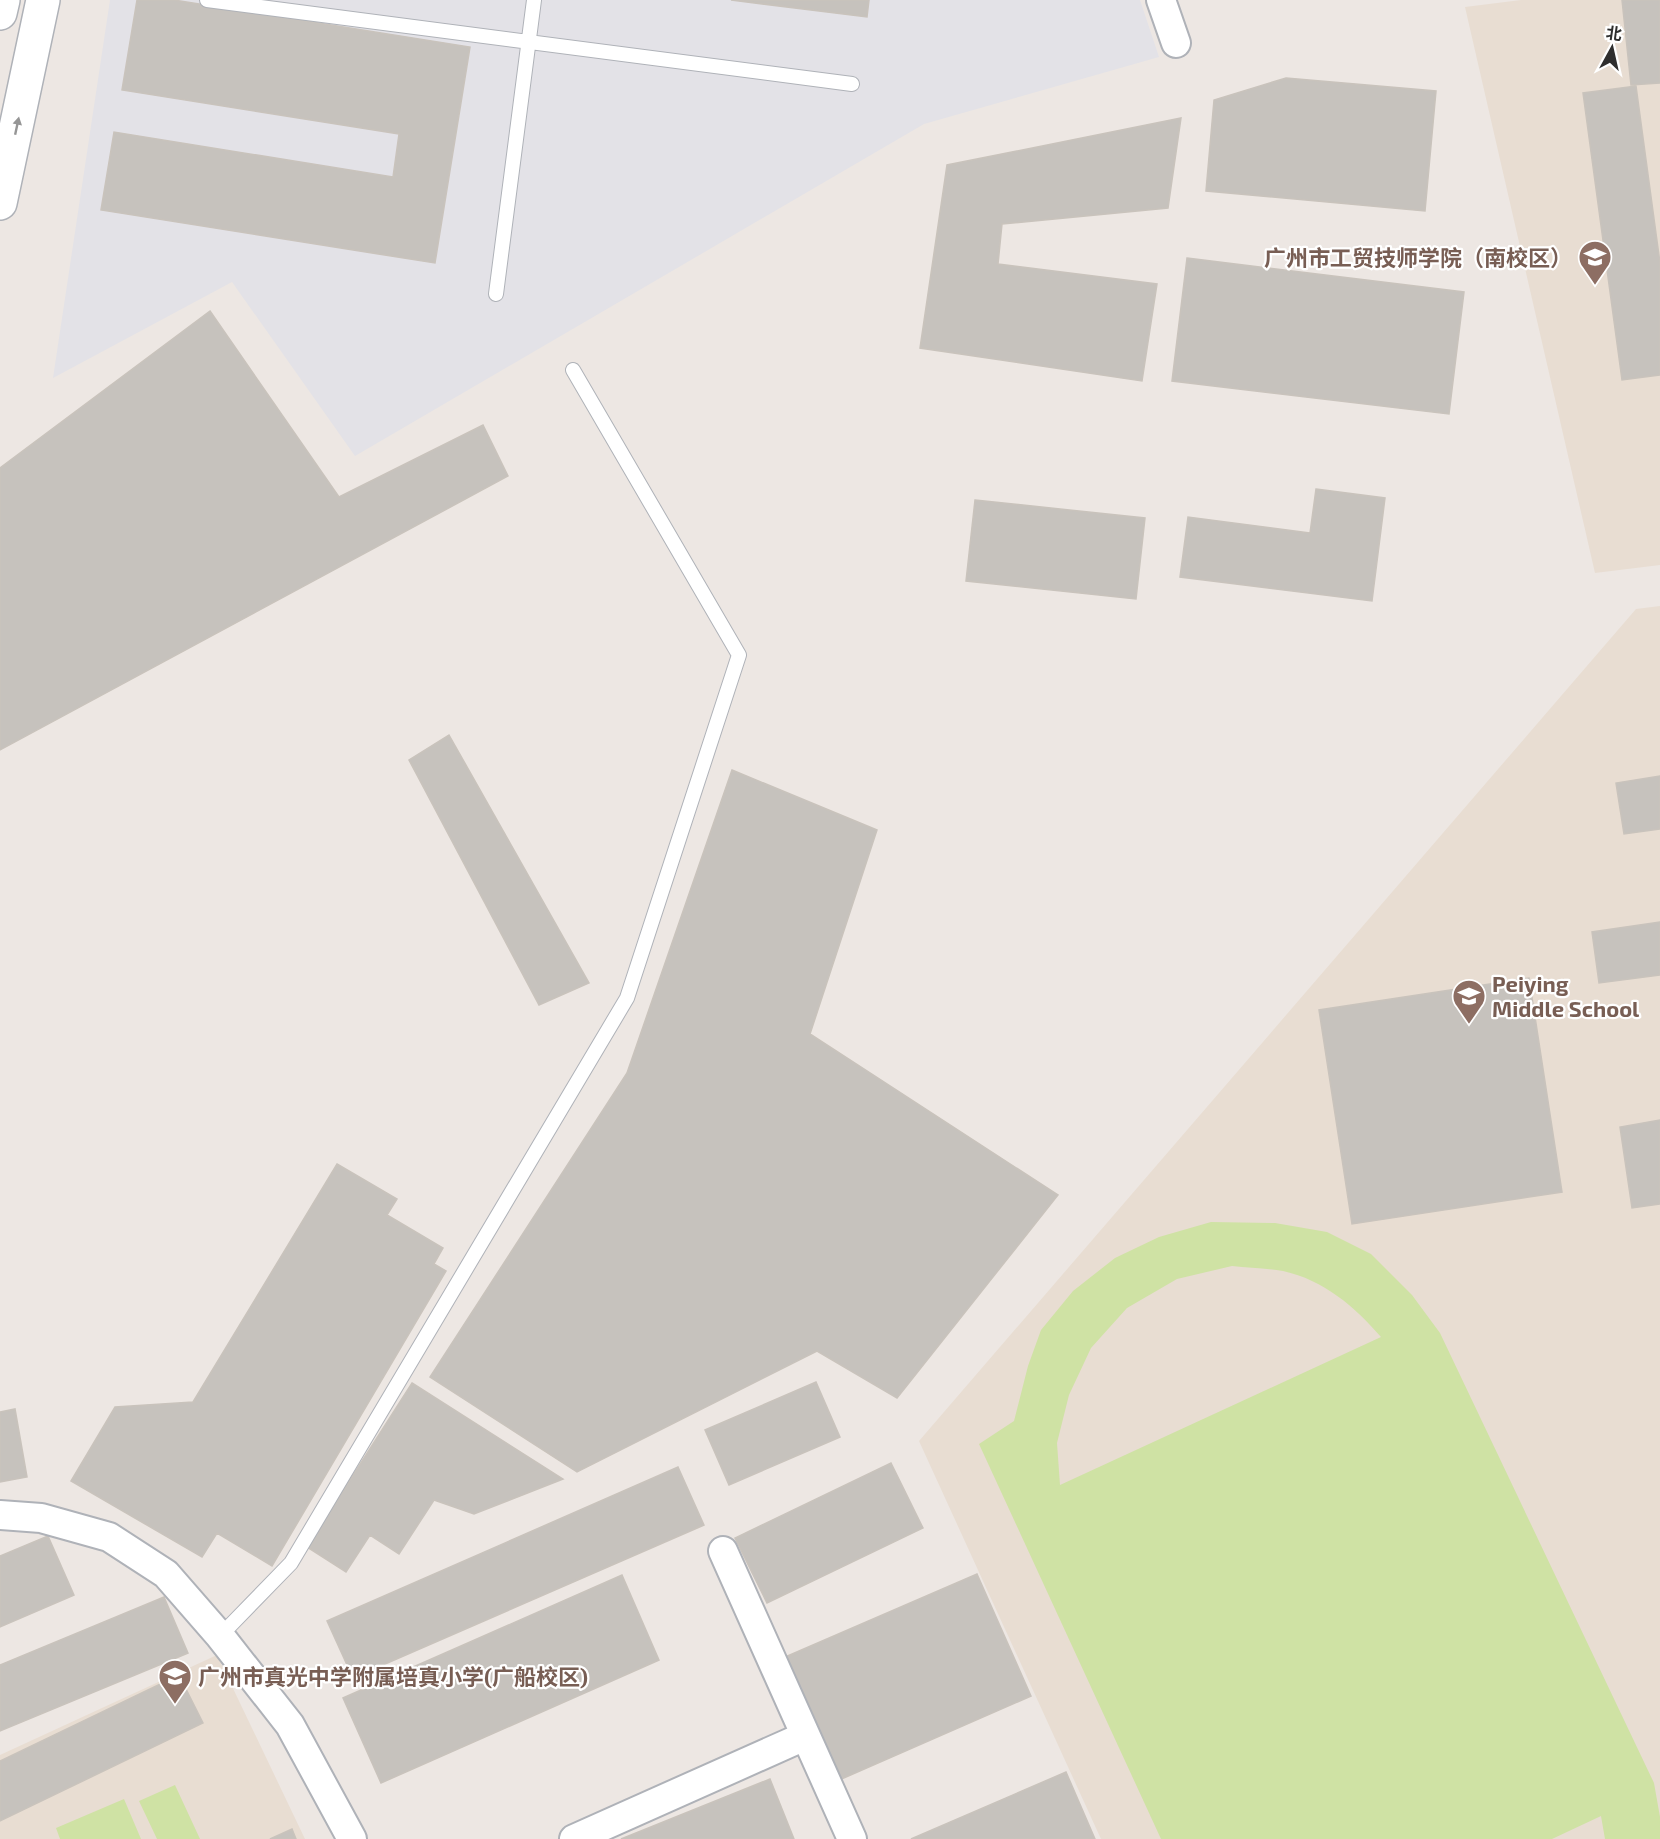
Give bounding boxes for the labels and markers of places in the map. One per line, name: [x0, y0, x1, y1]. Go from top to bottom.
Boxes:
school or university icon: 广州市工贸技师学院（南校区）: [1577, 239, 1613, 286]
place label: 广州市工贸技师学院（南校区）: [1264, 244, 1572, 270]
place label: Peiying Middle School: [1492, 970, 1640, 1021]
school or university icon: Peiying Middle School: [1451, 978, 1487, 1025]
school or university icon: 广州市真光中学附属培真小学(广船校区): [157, 1658, 193, 1705]
place label: 广州市真光中学附属培真小学(广船校区): [198, 1663, 588, 1689]

